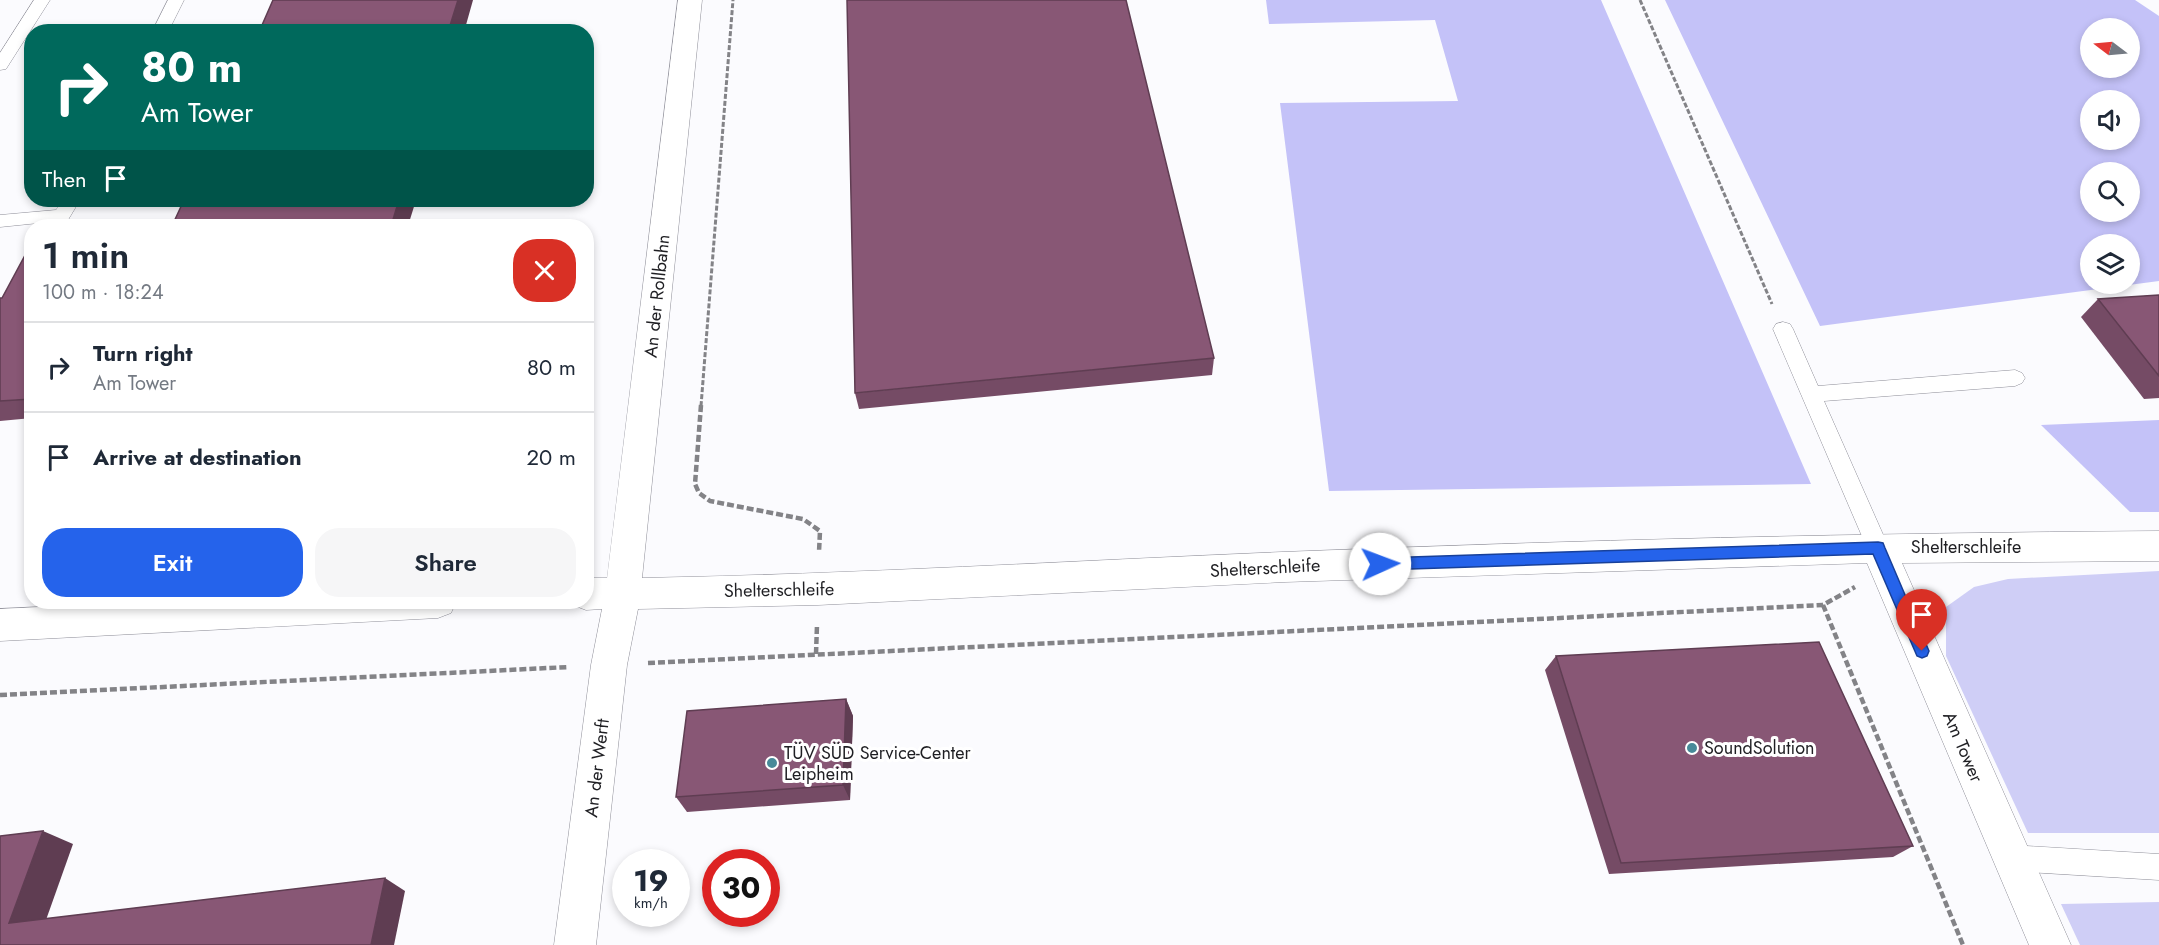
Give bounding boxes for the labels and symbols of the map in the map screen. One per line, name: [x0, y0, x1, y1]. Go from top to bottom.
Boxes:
north arrow: [2080, 18, 2140, 78]
street label: An der Rollbahn: [638, 233, 676, 359]
position arrow: [1348, 532, 1412, 596]
street label: Shelterschleife: [1911, 534, 2021, 560]
street label: Shelterschleife: [1209, 552, 1321, 584]
street label: Shelterschleife: [724, 576, 834, 604]
pin: [1896, 589, 1947, 651]
street label: Am Tower: [1936, 707, 1990, 787]
street label: An der Werft: [578, 717, 616, 819]
place label: SoundSolution: [1704, 735, 1814, 761]
place label: TÜV SÜD Service-Center Leipheim: [784, 740, 971, 787]
marker: SoundSolution: [1685, 741, 1699, 755]
marker: TÜV SÜD Service-Center Leipheim: [765, 756, 779, 770]
speed limit sign: 30: [702, 849, 780, 927]

